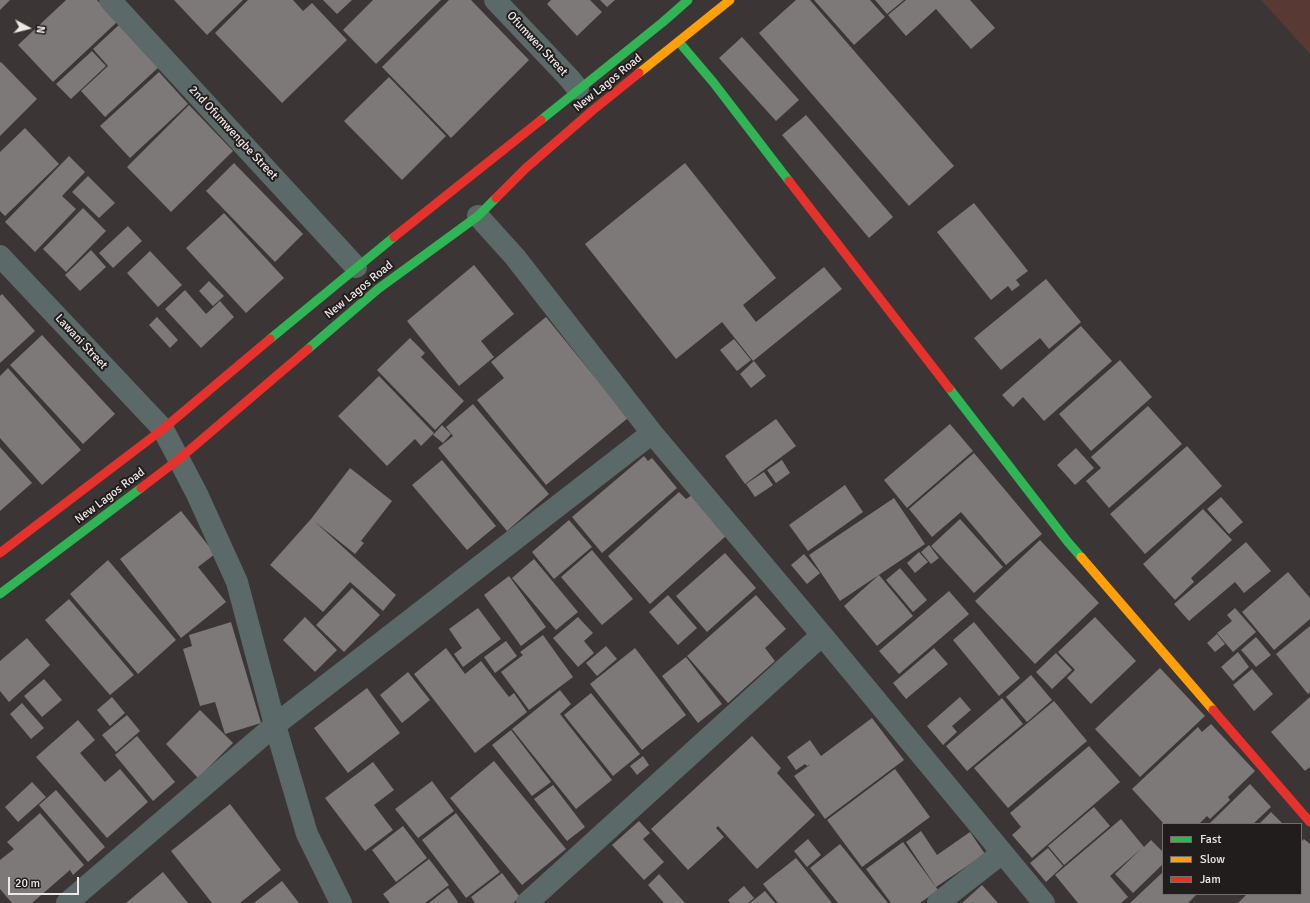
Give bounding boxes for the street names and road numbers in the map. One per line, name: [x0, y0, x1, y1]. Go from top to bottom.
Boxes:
street label: Ofumwen Street: [503, 9, 571, 79]
street label: New Lagos Road: [571, 51, 645, 115]
street label: 2nd Ofumwengbe Street: [186, 83, 280, 183]
street label: New Lagos Road: [322, 258, 396, 322]
street label: Lawani Street: [52, 311, 110, 373]
street label: New Lagos Road: [72, 465, 148, 527]

